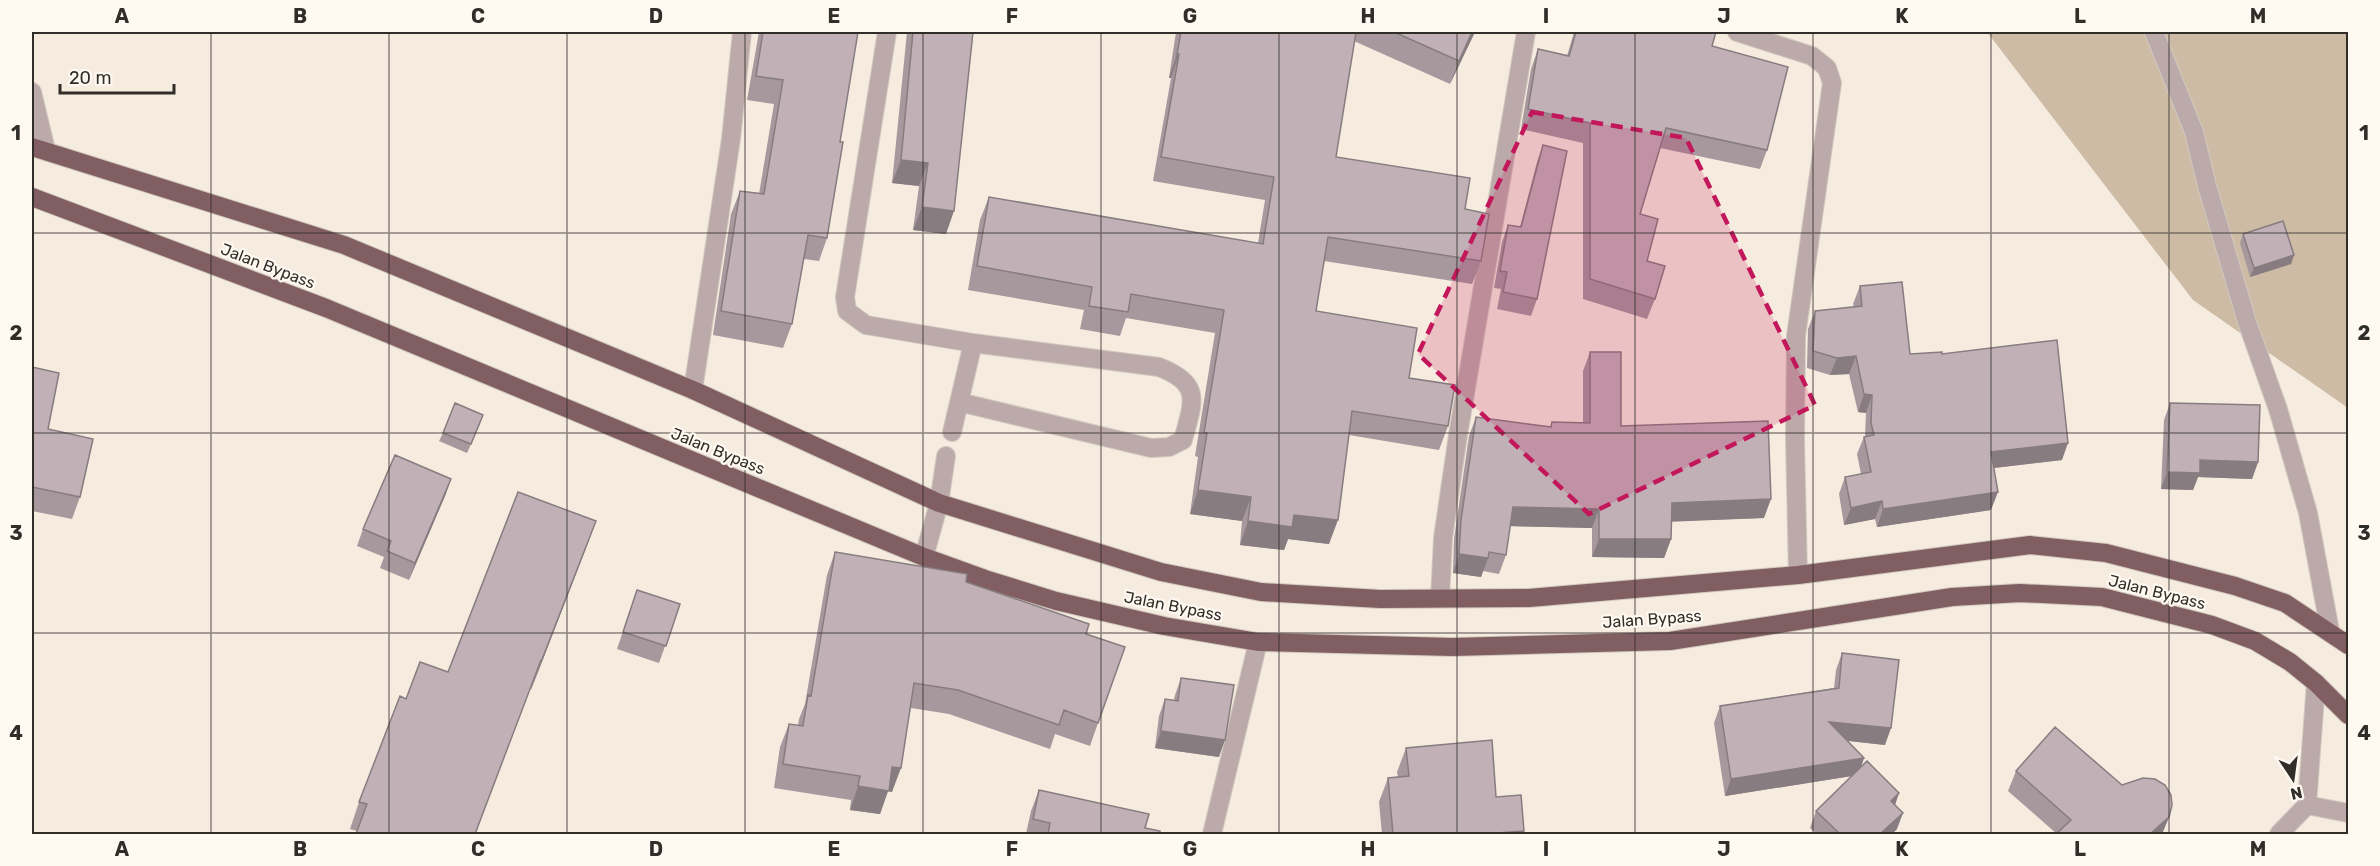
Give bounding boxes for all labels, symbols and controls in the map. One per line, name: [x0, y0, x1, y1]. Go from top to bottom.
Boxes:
text: A: [115, 4, 130, 28]
text: B: [293, 4, 307, 28]
text: C: [471, 4, 485, 28]
text: D: [649, 4, 663, 28]
text: E: [828, 4, 840, 28]
text: F: [1006, 4, 1018, 28]
text: G: [1183, 4, 1197, 28]
text: H: [1361, 4, 1375, 28]
text: I: [1543, 4, 1549, 28]
text: J: [1717, 4, 1731, 28]
text: K: [1895, 4, 1909, 28]
text: L: [2074, 4, 2086, 28]
text: M: [2250, 4, 2266, 28]
scale bar: [60, 57, 174, 95]
text: 20 m: [69, 67, 111, 89]
text: 1: [11, 121, 21, 145]
text: 1: [2359, 121, 2369, 145]
street label: Jalan Bypass: [218, 239, 318, 293]
text: 2: [10, 321, 23, 345]
text: 2: [2358, 321, 2371, 345]
street label: Jalan Bypass: [668, 424, 768, 478]
text: 3: [9, 521, 23, 545]
text: 3: [2357, 521, 2371, 545]
street label: Jalan Bypass: [2106, 571, 2208, 613]
street label: Jalan Bypass: [1122, 587, 1224, 625]
street label: Jalan Bypass: [1602, 606, 1702, 632]
text: 4: [9, 721, 23, 745]
text: 4: [2357, 721, 2371, 745]
north arrow: [2263, 749, 2323, 809]
text: N: [2289, 783, 2304, 804]
text: A: [115, 837, 130, 861]
text: B: [293, 837, 307, 861]
text: C: [471, 837, 485, 861]
text: D: [649, 837, 663, 861]
text: E: [828, 837, 840, 861]
text: F: [1006, 837, 1018, 861]
text: G: [1183, 837, 1197, 861]
text: H: [1361, 837, 1375, 861]
text: I: [1543, 837, 1549, 861]
text: J: [1717, 837, 1731, 861]
text: K: [1895, 837, 1909, 861]
text: L: [2074, 837, 2086, 861]
text: M: [2250, 837, 2266, 861]

